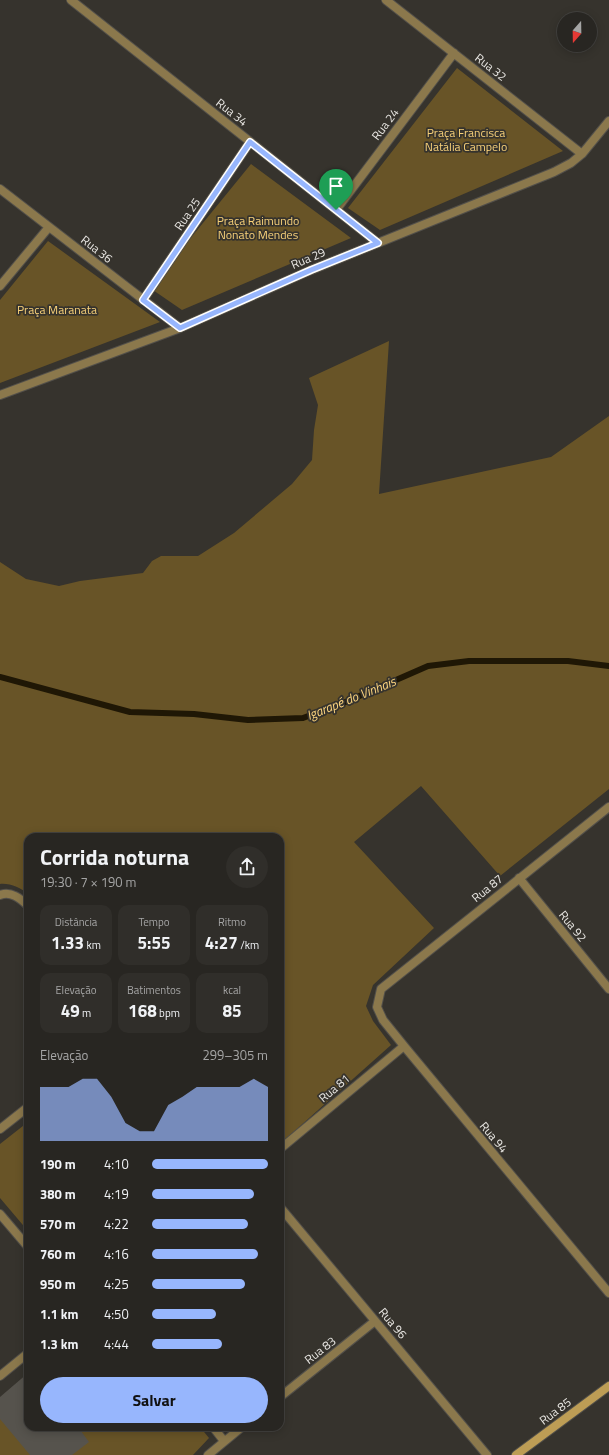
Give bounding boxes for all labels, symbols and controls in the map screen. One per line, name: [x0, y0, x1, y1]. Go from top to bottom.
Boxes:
north arrow: [557, 12, 597, 52]
map controls: [557, 12, 597, 52]
street label: Rua 32: [471, 48, 511, 86]
street label: Rua 34: [212, 93, 252, 131]
street label: Rua 24: [367, 104, 404, 144]
park label: Praça Francisca Natália Campelo: [425, 123, 507, 156]
pin: [319, 169, 353, 210]
icon: arrive: [325, 175, 347, 197]
street label: Rua 25: [169, 194, 205, 234]
park label: Praça Raimundo Nonato Mendes: [217, 211, 299, 244]
street label: Rua 36: [77, 230, 117, 268]
street label: Rua 29: [288, 242, 328, 274]
park label: Praça Maranata: [17, 300, 97, 319]
water label: Igarapé do Vinhais: [303, 670, 400, 725]
text: Corrida noturna: [40, 840, 189, 874]
button: share: [226, 846, 268, 888]
street label: Rua 87: [467, 869, 507, 907]
text: 19:30 · 7 × 190 m: [40, 872, 136, 892]
street label: Rua 92: [554, 906, 592, 946]
text: Distância: [55, 914, 97, 930]
text: Tempo: [138, 914, 170, 930]
text: Ritmo: [218, 914, 246, 930]
text: 1.33: [51, 930, 84, 956]
text: 5:55: [138, 930, 170, 956]
text: 4:27: [205, 930, 238, 956]
text: km: [84, 937, 101, 953]
text: /km: [238, 937, 259, 953]
text: Elevação: [56, 982, 96, 998]
text: Batimentos: [127, 982, 181, 998]
text: kcal: [223, 982, 241, 998]
text: 49: [61, 998, 80, 1024]
text: 168: [128, 998, 157, 1024]
text: 85: [222, 998, 242, 1024]
text: m: [80, 1005, 91, 1021]
text: bpm: [157, 1005, 180, 1021]
text: Elevação: [40, 1045, 88, 1065]
text: 299–305 m: [202, 1045, 268, 1065]
street label: Rua 81: [314, 1069, 354, 1107]
street label: Rua 94: [475, 1117, 513, 1157]
text: 190 m: [40, 1154, 76, 1174]
text: 4:10: [104, 1154, 129, 1174]
text: 380 m: [40, 1184, 76, 1204]
text: 4:19: [104, 1184, 129, 1204]
text: 570 m: [40, 1214, 76, 1234]
text: 4:22: [104, 1214, 129, 1234]
text: 760 m: [40, 1244, 76, 1264]
text: 4:16: [104, 1244, 129, 1264]
text: 950 m: [40, 1274, 76, 1294]
text: 4:25: [104, 1274, 129, 1294]
street label: Rua 96: [374, 1303, 412, 1343]
text: 1.1 km: [40, 1304, 78, 1324]
text: 4:50: [104, 1304, 129, 1324]
street label: Rua 83: [300, 1331, 340, 1369]
text: 1.3 km: [40, 1334, 78, 1354]
text: 4:44: [104, 1334, 129, 1354]
button: Salvar: [40, 1377, 268, 1423]
street label: Rua 85: [535, 1392, 575, 1429]

